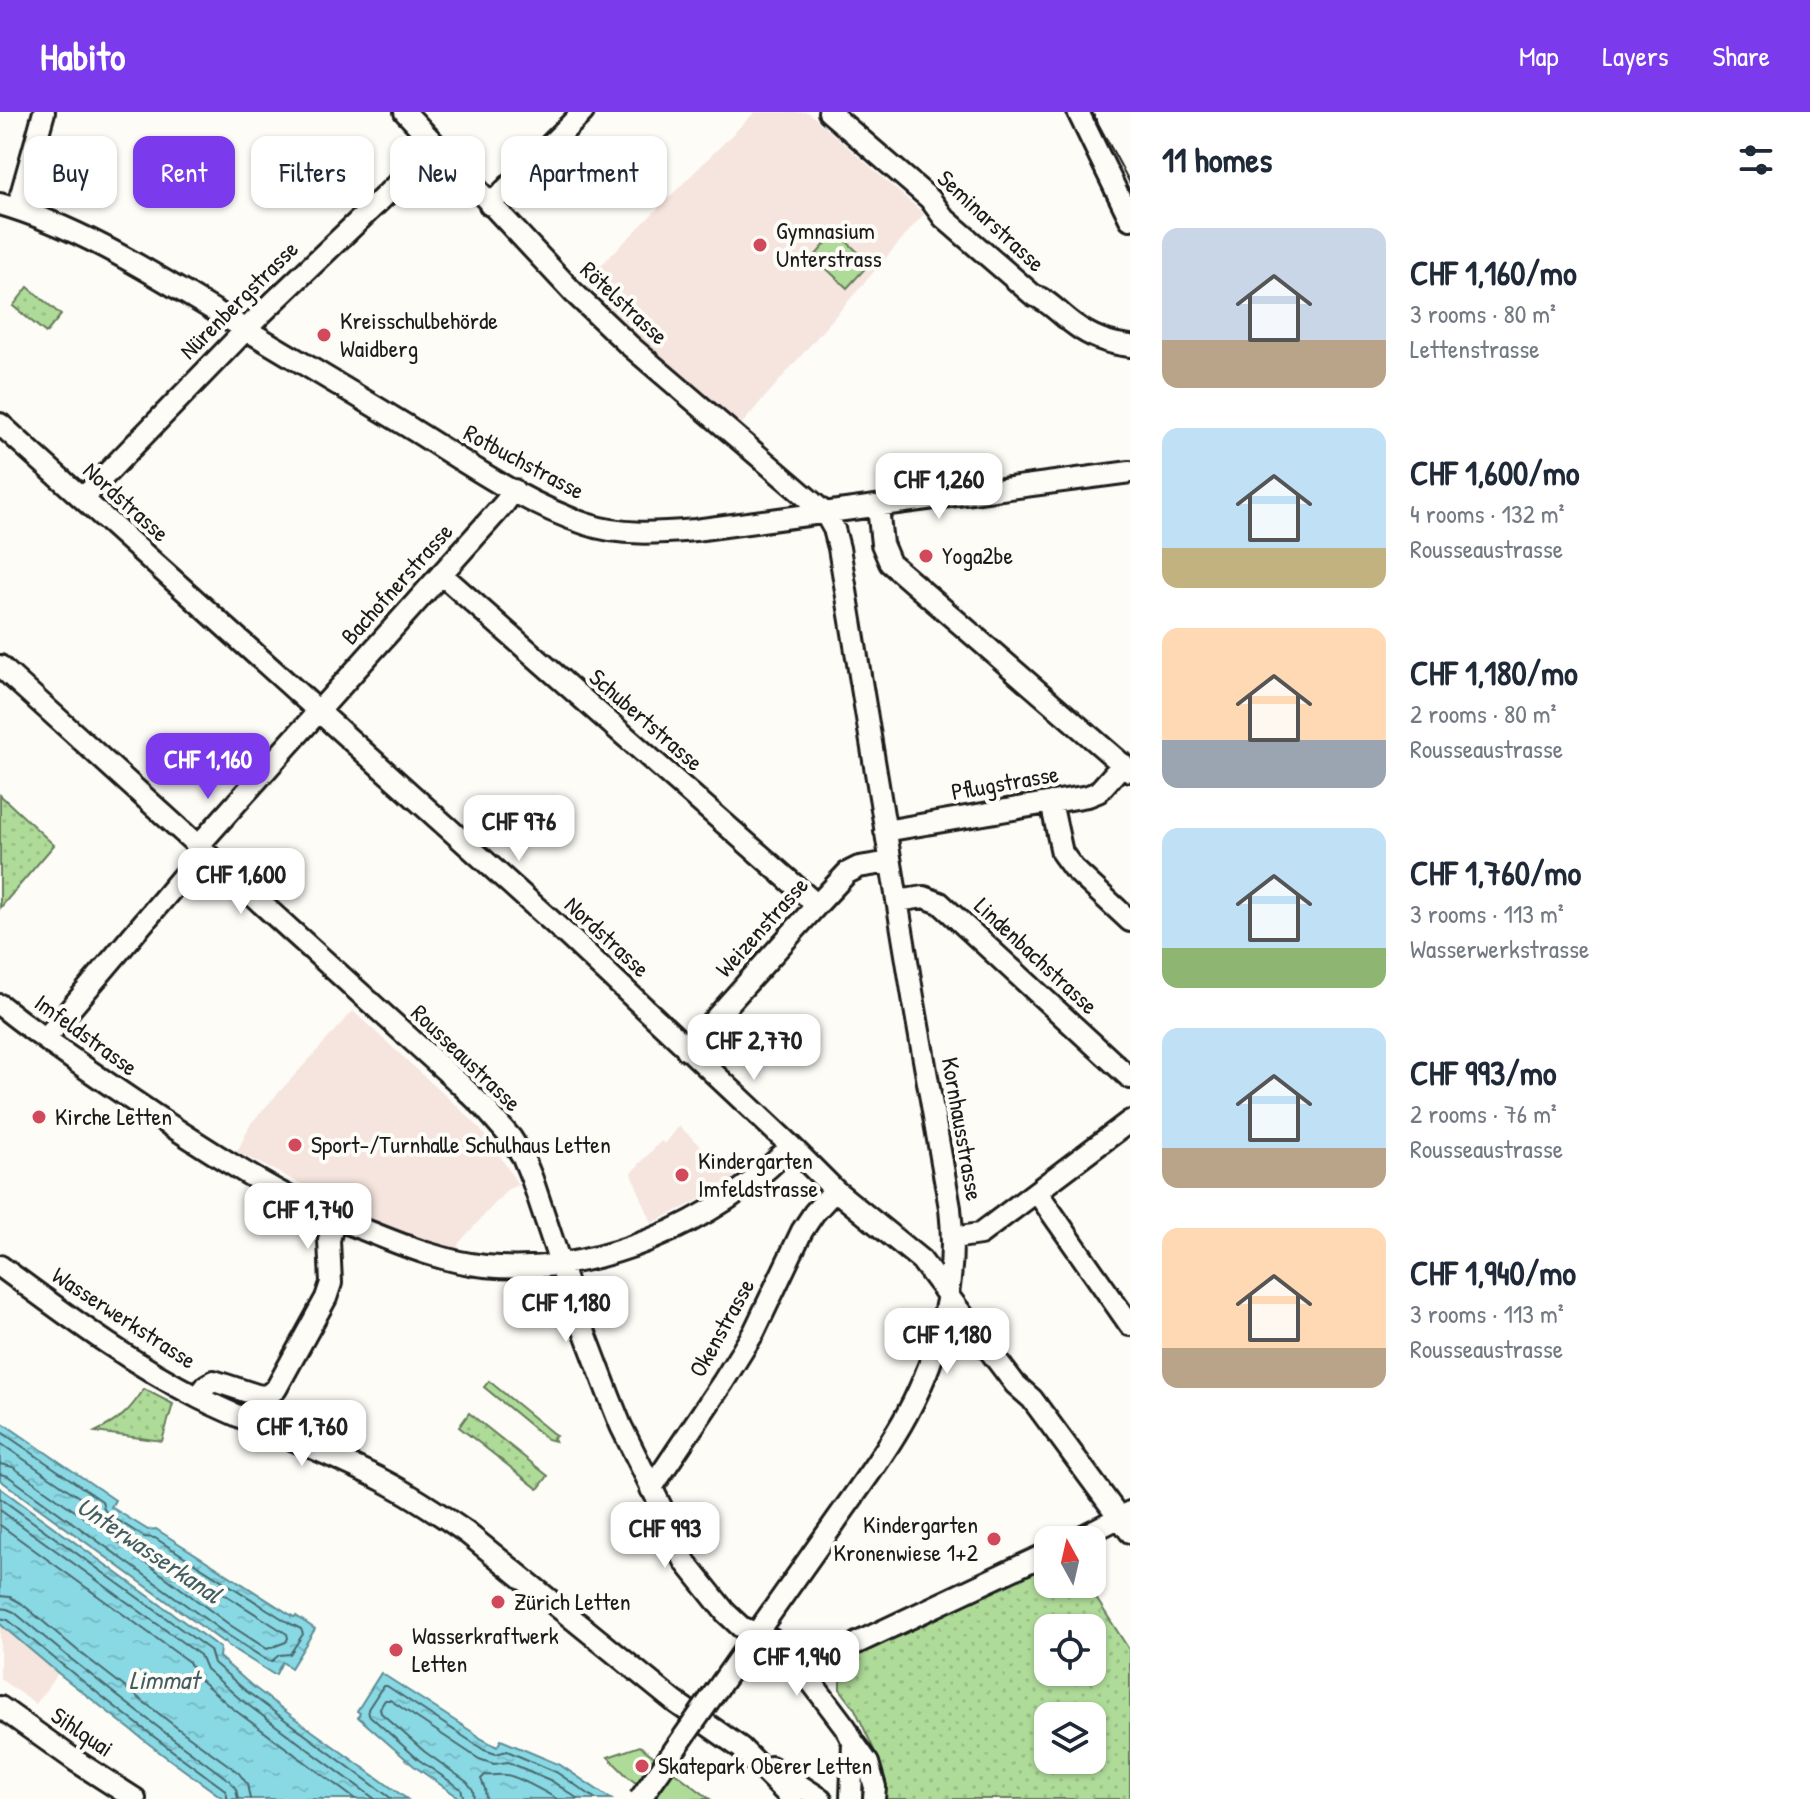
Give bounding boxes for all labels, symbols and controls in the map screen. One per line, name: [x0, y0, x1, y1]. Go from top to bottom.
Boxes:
text: Habito: [40, 30, 125, 82]
text: Map: [1519, 37, 1559, 75]
text: Layers: [1603, 37, 1668, 75]
text: Share: [1712, 37, 1770, 75]
chip: Buy: [24, 136, 117, 208]
chip: Rent: [133, 136, 235, 208]
chip: Filters: [251, 136, 374, 208]
chip: New: [390, 136, 485, 208]
chip: Apartment: [501, 136, 667, 208]
text: 11 homes: [1162, 137, 1272, 183]
icon: filters: [1734, 138, 1778, 182]
street label: Seminarstrasse: [931, 162, 1053, 279]
place label: Gymnasium Unterstrass: [776, 214, 882, 274]
street label: Nürenbergstrasse: [172, 233, 305, 366]
marker: Gymnasium Unterstrass: [751, 236, 769, 254]
text: CHF 1,160/mo: [1410, 250, 1577, 296]
street label: Rötelstrasse: [574, 253, 676, 351]
icon: home: [1226, 260, 1322, 356]
text: 3 rooms · 80 m²: [1410, 296, 1556, 331]
place label: Kreisschulbehörde Waidberg: [340, 304, 498, 364]
marker: Kreisschulbehörde Waidberg: [315, 326, 333, 344]
text: Lettenstrasse: [1410, 331, 1540, 366]
street label: Rotbuchstrasse: [459, 416, 591, 506]
text: CHF 1,600/mo: [1410, 450, 1580, 496]
pin: CHF 1,260: [847, 453, 1031, 521]
street label: Nordstrasse: [77, 454, 177, 549]
icon: home: [1226, 460, 1322, 556]
text: CHF 1,260: [893, 461, 985, 496]
text: 4 rooms · 132 m²: [1410, 496, 1564, 531]
street label: Bachofnerstrasse: [333, 515, 460, 651]
text: Rousseaustrasse: [1410, 531, 1563, 566]
place label: Yoga2be: [942, 539, 1013, 571]
marker: Yoga2be: [917, 547, 935, 565]
text: CHF 1,180/mo: [1410, 650, 1578, 696]
icon: home: [1226, 660, 1322, 756]
street label: Schubertstrasse: [583, 661, 711, 778]
text: 2 rooms · 80 m²: [1410, 696, 1557, 731]
text: Rousseaustrasse: [1410, 731, 1563, 766]
pin: CHF 1,160: [116, 733, 300, 801]
text: CHF 1,160: [164, 741, 252, 776]
street label: Pflugstrasse: [949, 757, 1061, 807]
pin: CHF 976: [445, 795, 593, 863]
text: CHF 976: [482, 803, 556, 838]
pin: CHF 1,600: [149, 848, 333, 916]
text: CHF 1,760/mo: [1410, 850, 1581, 896]
text: CHF 1,600: [196, 856, 286, 891]
icon: home: [1226, 860, 1322, 956]
street label: Weizenstrasse: [708, 869, 815, 983]
street label: Nordstrasse: [558, 889, 657, 984]
street label: Lindenbachstrasse: [968, 890, 1106, 1021]
text: 3 rooms · 113 m²: [1410, 896, 1564, 931]
text: Wasserwerkstrasse: [1410, 931, 1589, 966]
street label: Imfeldstrasse: [29, 986, 145, 1083]
street label: Rousseaustrasse: [405, 997, 529, 1118]
pin: CHF 2,770: [662, 1014, 846, 1082]
text: CHF 2,770: [706, 1022, 802, 1057]
text: CHF 993/mo: [1410, 1050, 1557, 1096]
street label: Kornhausstrasse: [935, 1055, 991, 1203]
icon: home: [1226, 1060, 1322, 1156]
text: 2 rooms · 76 m²: [1410, 1096, 1557, 1131]
place label: Kirche Letten: [55, 1100, 172, 1132]
marker: Kirche Letten: [30, 1108, 48, 1126]
place label: Sport-/Turnhalle Schulhaus Letten: [311, 1128, 611, 1160]
text: Rousseaustrasse: [1410, 1131, 1563, 1166]
marker: Sport-/Turnhalle Schulhaus Letten: [286, 1136, 304, 1154]
place label: Kindergarten Imfeldstrasse: [698, 1144, 818, 1204]
marker: Kindergarten Imfeldstrasse: [673, 1166, 691, 1184]
pin: CHF 1,740: [216, 1183, 400, 1251]
text: CHF 1,740: [262, 1191, 354, 1226]
text: CHF 1,940/mo: [1410, 1250, 1576, 1296]
street label: Wasserwerkstrasse: [46, 1259, 203, 1376]
icon: home: [1226, 1260, 1322, 1356]
street label: Okenstrasse: [681, 1272, 761, 1382]
pin: CHF 1,180: [474, 1276, 658, 1344]
text: CHF 1,180: [521, 1284, 611, 1319]
text: 3 rooms · 113 m²: [1410, 1296, 1564, 1331]
pin: CHF 1,180: [855, 1308, 1039, 1376]
text: CHF 1,180: [902, 1316, 992, 1351]
text: Rousseaustrasse: [1410, 1331, 1563, 1366]
pin: CHF 1,760: [210, 1400, 394, 1468]
text: CHF 1,760: [256, 1408, 348, 1443]
water label: Unterwasserkanal: [70, 1488, 230, 1612]
pin: CHF 993: [591, 1502, 739, 1570]
place label: Kindergarten Kronenwiese 1+2: [833, 1508, 978, 1568]
text: CHF 993: [629, 1510, 701, 1545]
north arrow: [1034, 1526, 1106, 1598]
map controls: [1034, 1526, 1106, 1774]
marker: Kindergarten Kronenwiese 1+2: [985, 1530, 1003, 1548]
place label: Zürich Letten: [514, 1585, 631, 1617]
marker: Zürich Letten: [489, 1593, 507, 1611]
button: locate: [1034, 1614, 1106, 1686]
place label: Wasserkraftwerk Letten: [412, 1619, 559, 1679]
pin: CHF 1,940: [705, 1630, 889, 1698]
text: CHF 1,940: [753, 1638, 841, 1673]
marker: Wasserkraftwerk Letten: [387, 1641, 405, 1659]
water label: Limmat: [129, 1662, 203, 1697]
street label: Sihlquai: [45, 1699, 120, 1764]
button: layers: [1034, 1702, 1106, 1774]
place label: Skatepark Oberer Letten: [658, 1749, 872, 1781]
marker: Skatepark Oberer Letten: [633, 1757, 651, 1775]

